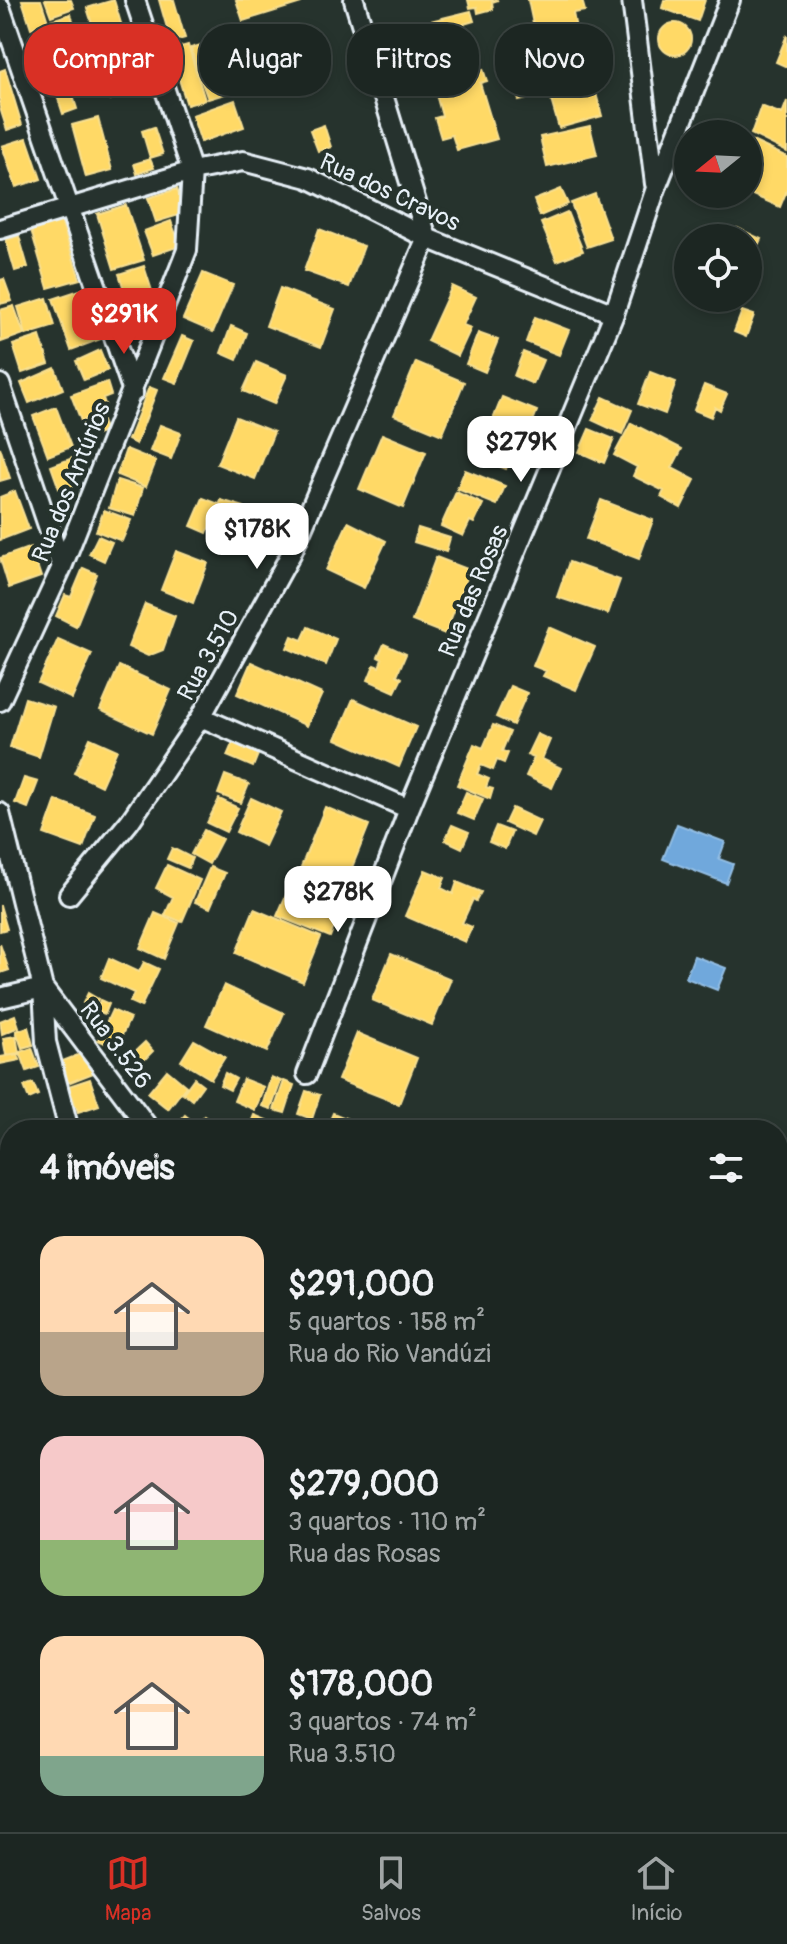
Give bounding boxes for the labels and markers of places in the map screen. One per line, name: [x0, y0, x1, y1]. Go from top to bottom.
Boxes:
pin: $291K: [68, 288, 180, 356]
pin: $279K: [465, 416, 577, 484]
pin: $178K: [201, 503, 313, 571]
pin: $278K: [282, 866, 394, 934]

